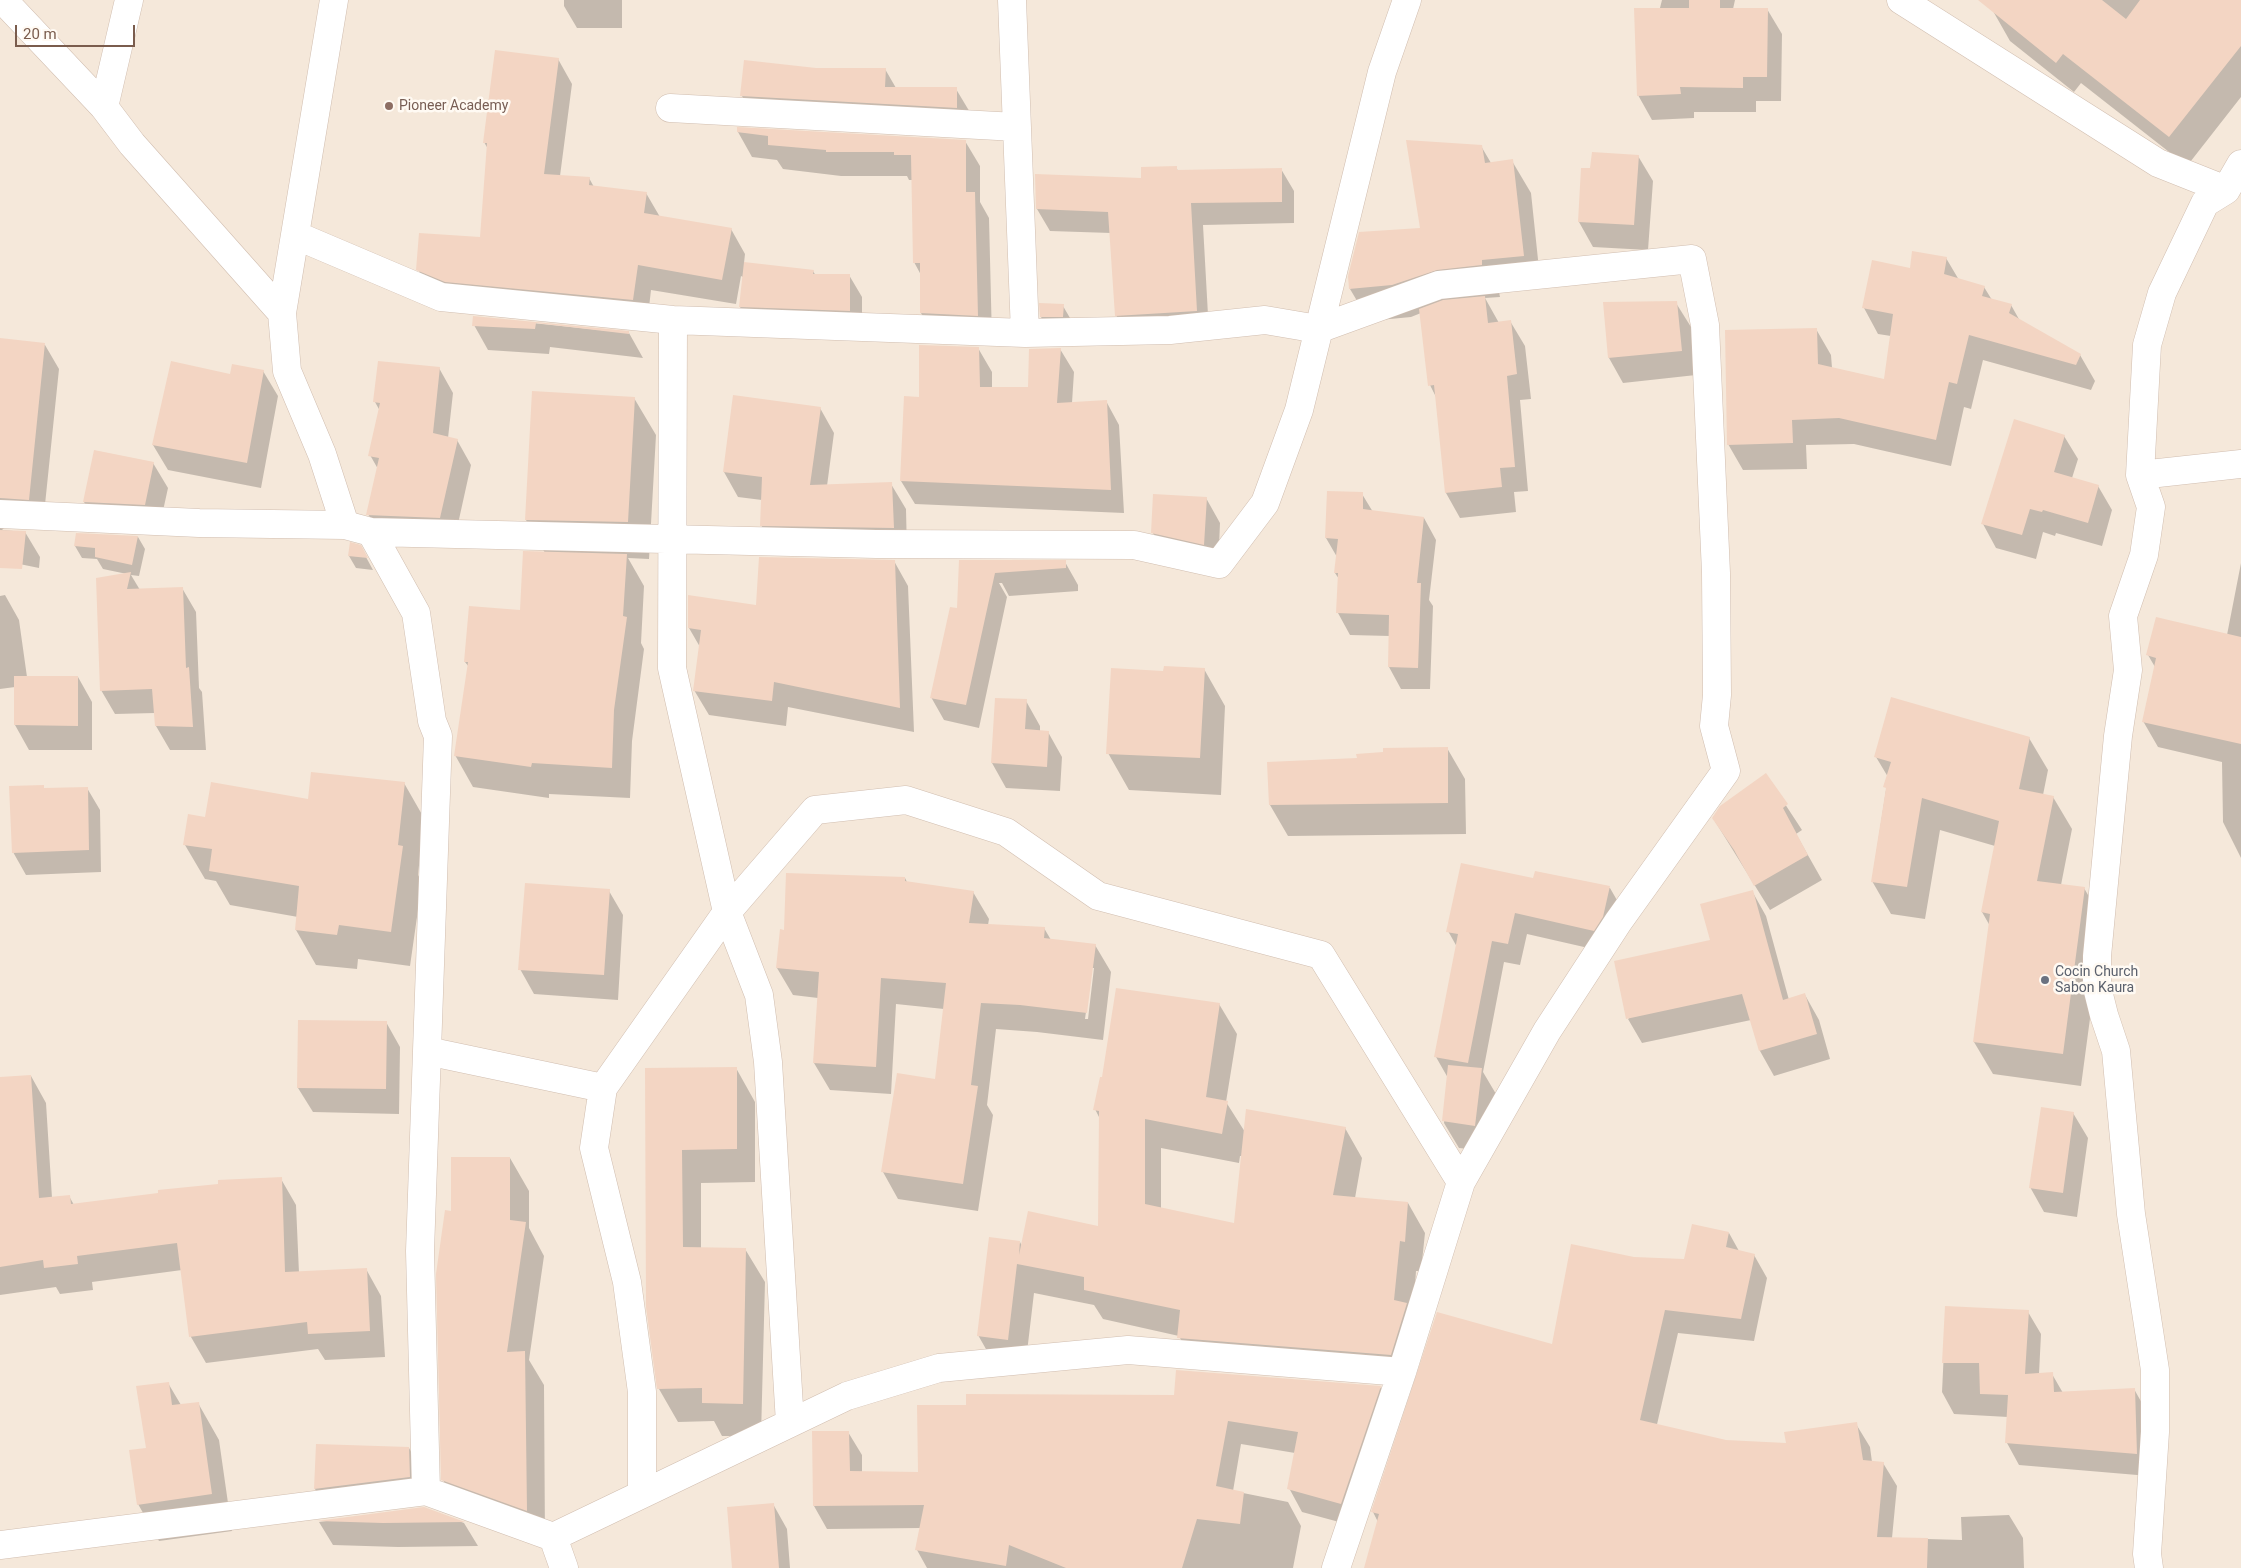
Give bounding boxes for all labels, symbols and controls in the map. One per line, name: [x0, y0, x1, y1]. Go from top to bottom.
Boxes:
scale bar: [18, 15, 138, 47]
text: 20 m: [23, 25, 57, 43]
place label: Pioneer Academy: [399, 98, 508, 114]
marker: Pioneer Academy: [383, 100, 395, 112]
place label: Cocin Church Sabon Kaura: [2055, 964, 2138, 996]
marker: Cocin Church Sabon Kaura: [2039, 974, 2051, 986]

